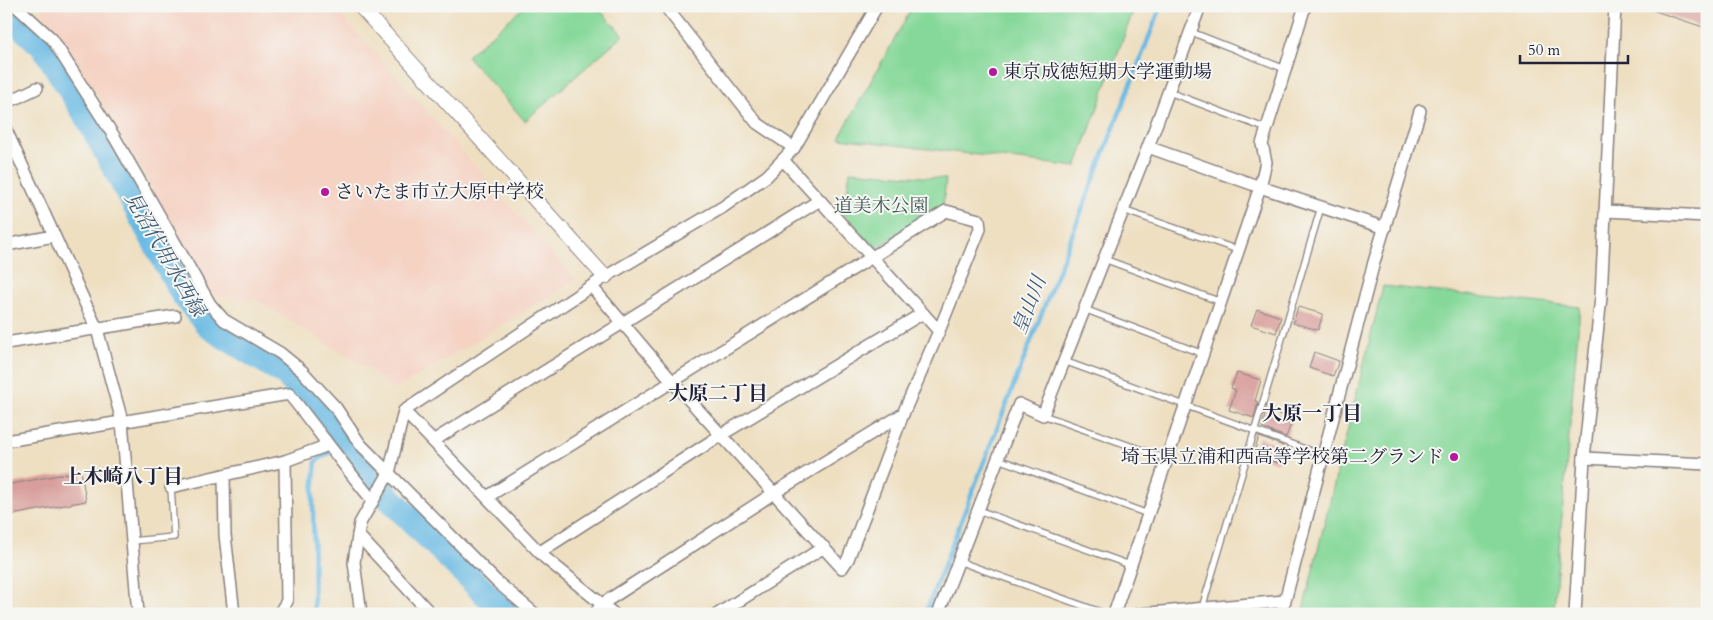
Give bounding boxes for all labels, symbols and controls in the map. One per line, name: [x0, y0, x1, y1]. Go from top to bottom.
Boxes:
scale bar: [1520, 32, 1628, 64]
text: 50 m: [1528, 40, 1560, 60]
place label: 東京成徳短期大学運動場: [1003, 59, 1212, 85]
marker: 東京成徳短期大学運動場: [987, 66, 999, 78]
place label: さいたま市立大原中学校: [335, 179, 544, 205]
marker: さいたま市立大原中学校: [319, 186, 331, 198]
water label: 見沼代用水西縁: [118, 187, 213, 323]
park label: 道美木公園: [833, 193, 929, 219]
water label: 皇山川: [1006, 270, 1053, 338]
district label: 大原二丁目: [668, 380, 768, 407]
district label: 大原一丁目: [1262, 400, 1362, 427]
place label: 埼玉県立浦和西高等学校第二グランド: [1121, 444, 1444, 470]
marker: 埼玉県立浦和西高等学校第二グランド: [1448, 451, 1460, 463]
district label: 上木崎八丁目: [63, 463, 183, 490]

